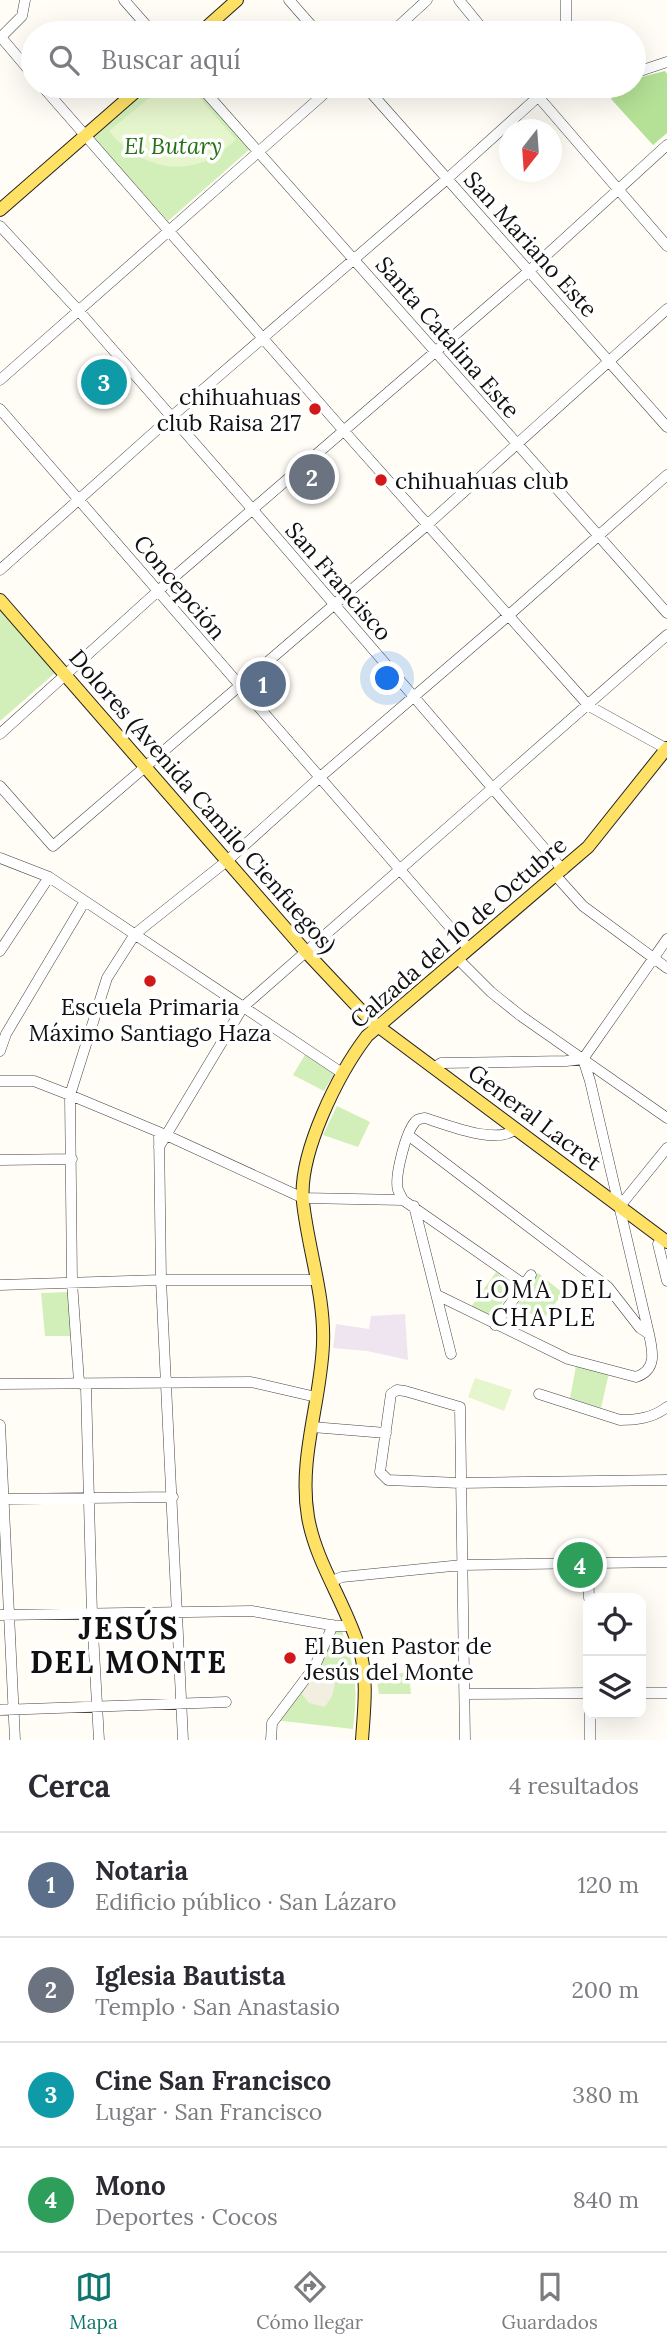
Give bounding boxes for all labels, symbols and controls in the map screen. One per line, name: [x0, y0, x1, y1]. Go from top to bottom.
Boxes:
search box: [21, 21, 646, 98]
icon: search: [45, 41, 83, 79]
text: Buscar aquí: [101, 43, 241, 76]
north arrow: [499, 119, 562, 182]
park label: El Butary: [124, 131, 222, 160]
street label: San Mariano Este: [458, 165, 604, 323]
street label: Santa Catalina Este: [370, 250, 526, 424]
pin: 3: [81, 356, 127, 408]
place label: chihuahuas club Raisa 217: [157, 382, 301, 437]
marker: chihuahuas club Raisa 217: [307, 401, 323, 417]
pin: 2: [289, 451, 335, 503]
place label: chihuahuas club: [395, 466, 569, 495]
marker: chihuahuas club: [373, 472, 389, 488]
street label: San Francisco: [280, 516, 398, 646]
street label: Concepción: [128, 529, 232, 645]
street label: Dolores (Avenida Camilo Cienfuegos): [62, 643, 343, 959]
pin: 1: [240, 658, 286, 710]
your location: [370, 661, 404, 695]
street label: Calzada del 10 de Octubre: [344, 830, 572, 1034]
marker: Escuela Primaria Máximo Santiago Haza: [142, 973, 158, 989]
place label: Escuela Primaria Máximo Santiago Haza: [29, 992, 272, 1047]
street label: General Lacret: [463, 1057, 607, 1177]
district label: LOMA DEL CHAPLE: [475, 1274, 613, 1333]
pin: 4: [557, 1539, 603, 1591]
map controls: [583, 1593, 646, 1719]
button: locate: [583, 1593, 646, 1656]
district label: JESÚS DEL MONTE: [30, 1609, 228, 1681]
place label: El Buen Pastor de Jesús del Monte: [303, 1631, 492, 1686]
marker: El Buen Pastor de Jesús del Monte: [282, 1650, 298, 1666]
button: layers: [583, 1656, 646, 1719]
text: Cerca: [28, 1767, 110, 1805]
text: 4 resultados: [509, 1771, 639, 1800]
text: Notaria: [95, 1854, 188, 1887]
text: 1: [46, 1870, 56, 1899]
text: 120 m: [577, 1870, 639, 1899]
text: Edificio público · San Lázaro: [95, 1887, 397, 1916]
text: Iglesia Bautista: [95, 1959, 286, 1992]
text: 2: [45, 1975, 57, 2004]
text: 200 m: [571, 1975, 639, 2004]
text: Templo · San Anastasio: [95, 1992, 340, 2021]
text: Cine San Francisco: [95, 2064, 331, 2097]
text: 3: [45, 2080, 57, 2109]
text: 380 m: [572, 2080, 639, 2109]
text: Lugar · San Francisco: [95, 2097, 322, 2126]
text: Mono: [95, 2169, 166, 2202]
text: 4: [45, 2185, 57, 2214]
text: 840 m: [573, 2185, 639, 2214]
text: Deportes · Cocos: [95, 2202, 278, 2231]
tab: Mapa: [69, 2268, 118, 2334]
tab: Cómo llegar: [256, 2268, 363, 2334]
tab: Guardados: [502, 2268, 598, 2334]

